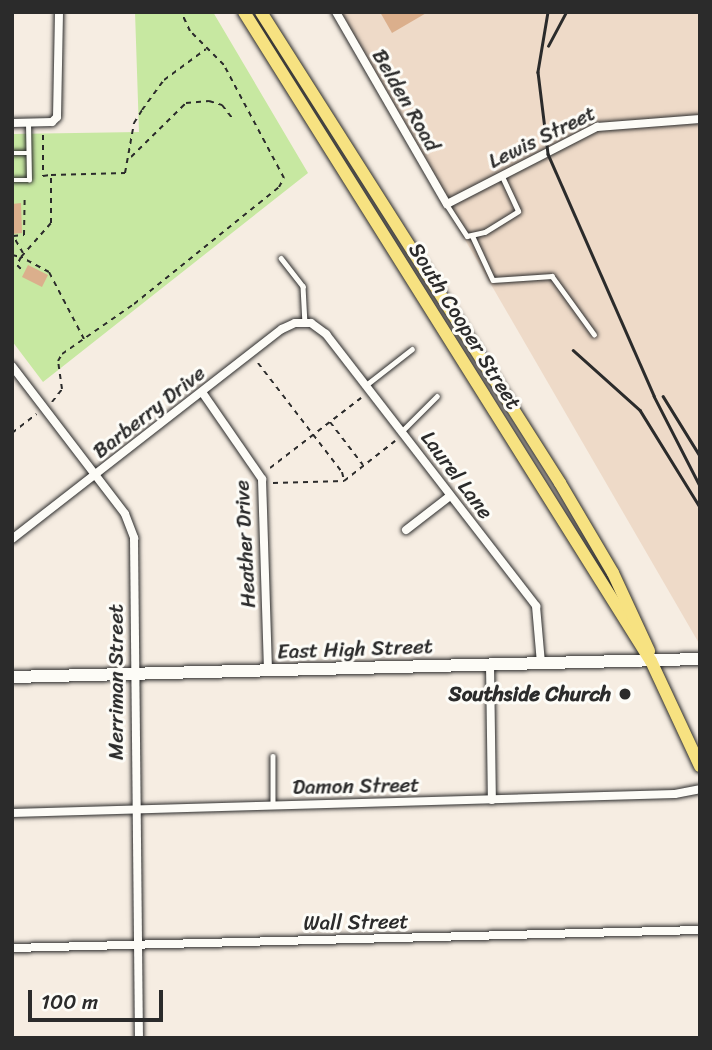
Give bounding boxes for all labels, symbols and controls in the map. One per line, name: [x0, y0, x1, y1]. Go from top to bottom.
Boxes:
street label: Belden Road: [367, 44, 445, 156]
street label: Lewis Street: [484, 100, 600, 174]
street label: South Cooper Street: [404, 238, 526, 414]
street label: Barberry Drive: [88, 360, 210, 464]
street label: Laurel Lane: [416, 426, 498, 524]
street label: Heather Drive: [229, 479, 261, 609]
street label: Merriman Street: [103, 604, 129, 760]
street label: East High Street: [277, 634, 433, 664]
place label: Southside Church: [449, 681, 611, 707]
marker: Southside Church: [617, 686, 633, 702]
street label: Damon Street: [292, 772, 420, 800]
street label: Wall Street: [303, 908, 409, 936]
scale bar: [32, 976, 166, 1020]
text: 100 m: [41, 983, 98, 1021]

